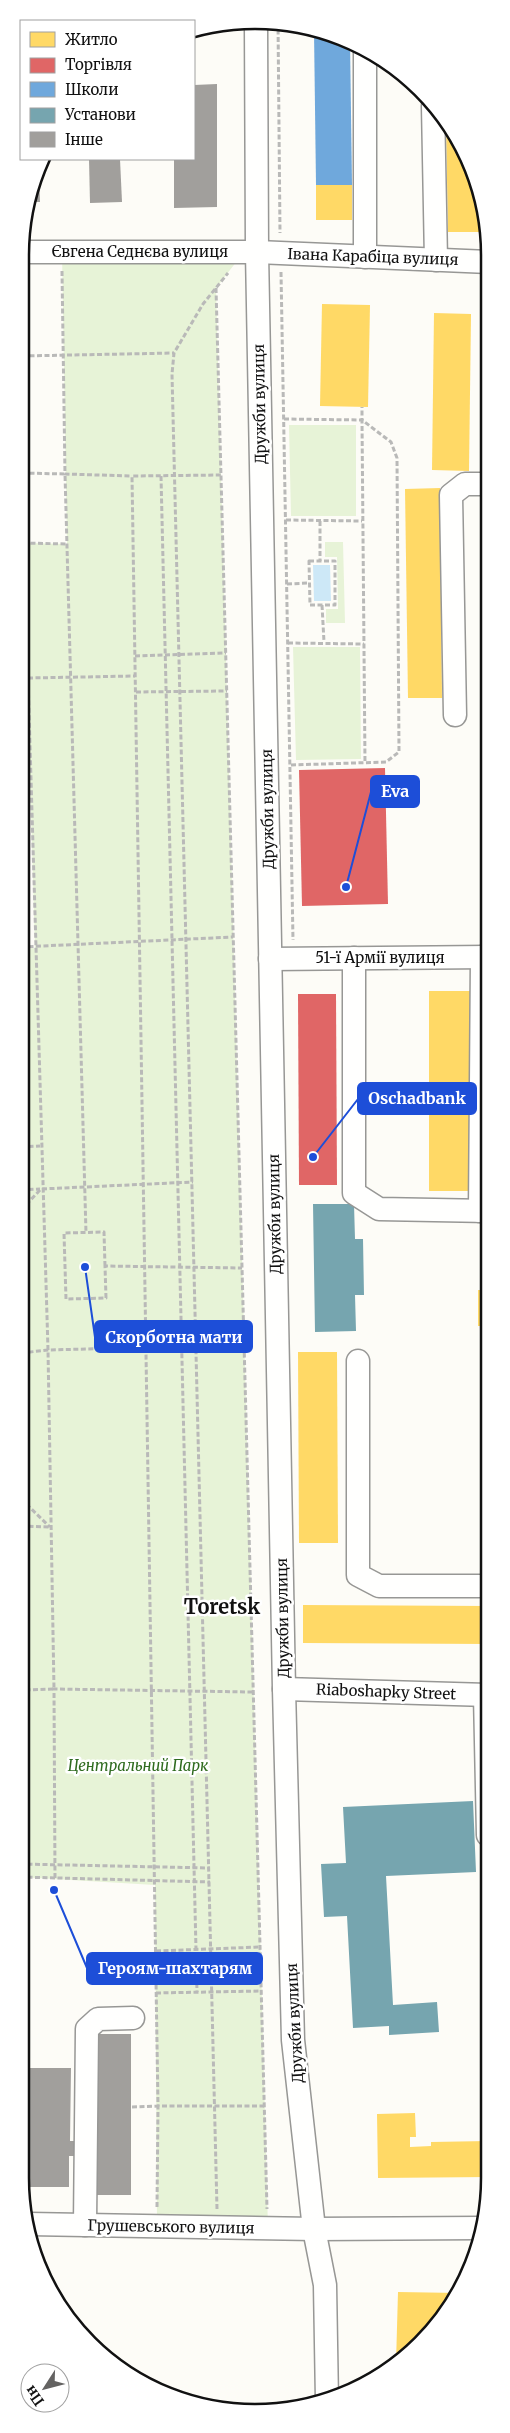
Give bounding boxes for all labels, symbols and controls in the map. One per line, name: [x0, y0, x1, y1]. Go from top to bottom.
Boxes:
legend: [20, 20, 195, 160]
text: Житло: [65, 30, 118, 49]
text: Торгівля: [65, 55, 132, 74]
text: Школи: [65, 80, 119, 99]
text: Установи: [64, 105, 136, 124]
text: Інше: [65, 130, 103, 149]
street label: Євгена Седнєва вулиця: [52, 242, 228, 261]
street label: Івана Карабіца вулиця: [287, 244, 459, 269]
street label: Дружби вулиця: [249, 344, 270, 464]
street label: Дружби вулиця: [257, 749, 278, 869]
callout: Eva: [371, 776, 419, 807]
text: Eva: [381, 781, 409, 801]
street label: 51-ї Армії вулиця: [315, 948, 445, 967]
callout: Oschadbank: [358, 1083, 476, 1114]
text: Oschadbank: [368, 1088, 466, 1108]
street label: Дружби вулиця: [264, 1154, 285, 1274]
callout: Скорботна мати: [95, 1321, 252, 1352]
text: Скорботна мати: [105, 1327, 243, 1347]
street label: Дружби вулиця: [272, 1558, 293, 1678]
district label: Toretsk: [184, 1594, 260, 1619]
street label: Riaboshapky Street: [316, 1680, 456, 1703]
park label: Центральний Парк: [68, 1756, 209, 1775]
callout: Героям-шахтарям: [87, 1953, 262, 1984]
text: Героям-шахтарям: [98, 1958, 253, 1978]
street label: Дружби вулиця: [282, 1962, 307, 2084]
street label: Грушевського вулиця: [87, 2216, 255, 2237]
north arrow: [20, 2363, 70, 2413]
text: Пн: [21, 2382, 48, 2409]

